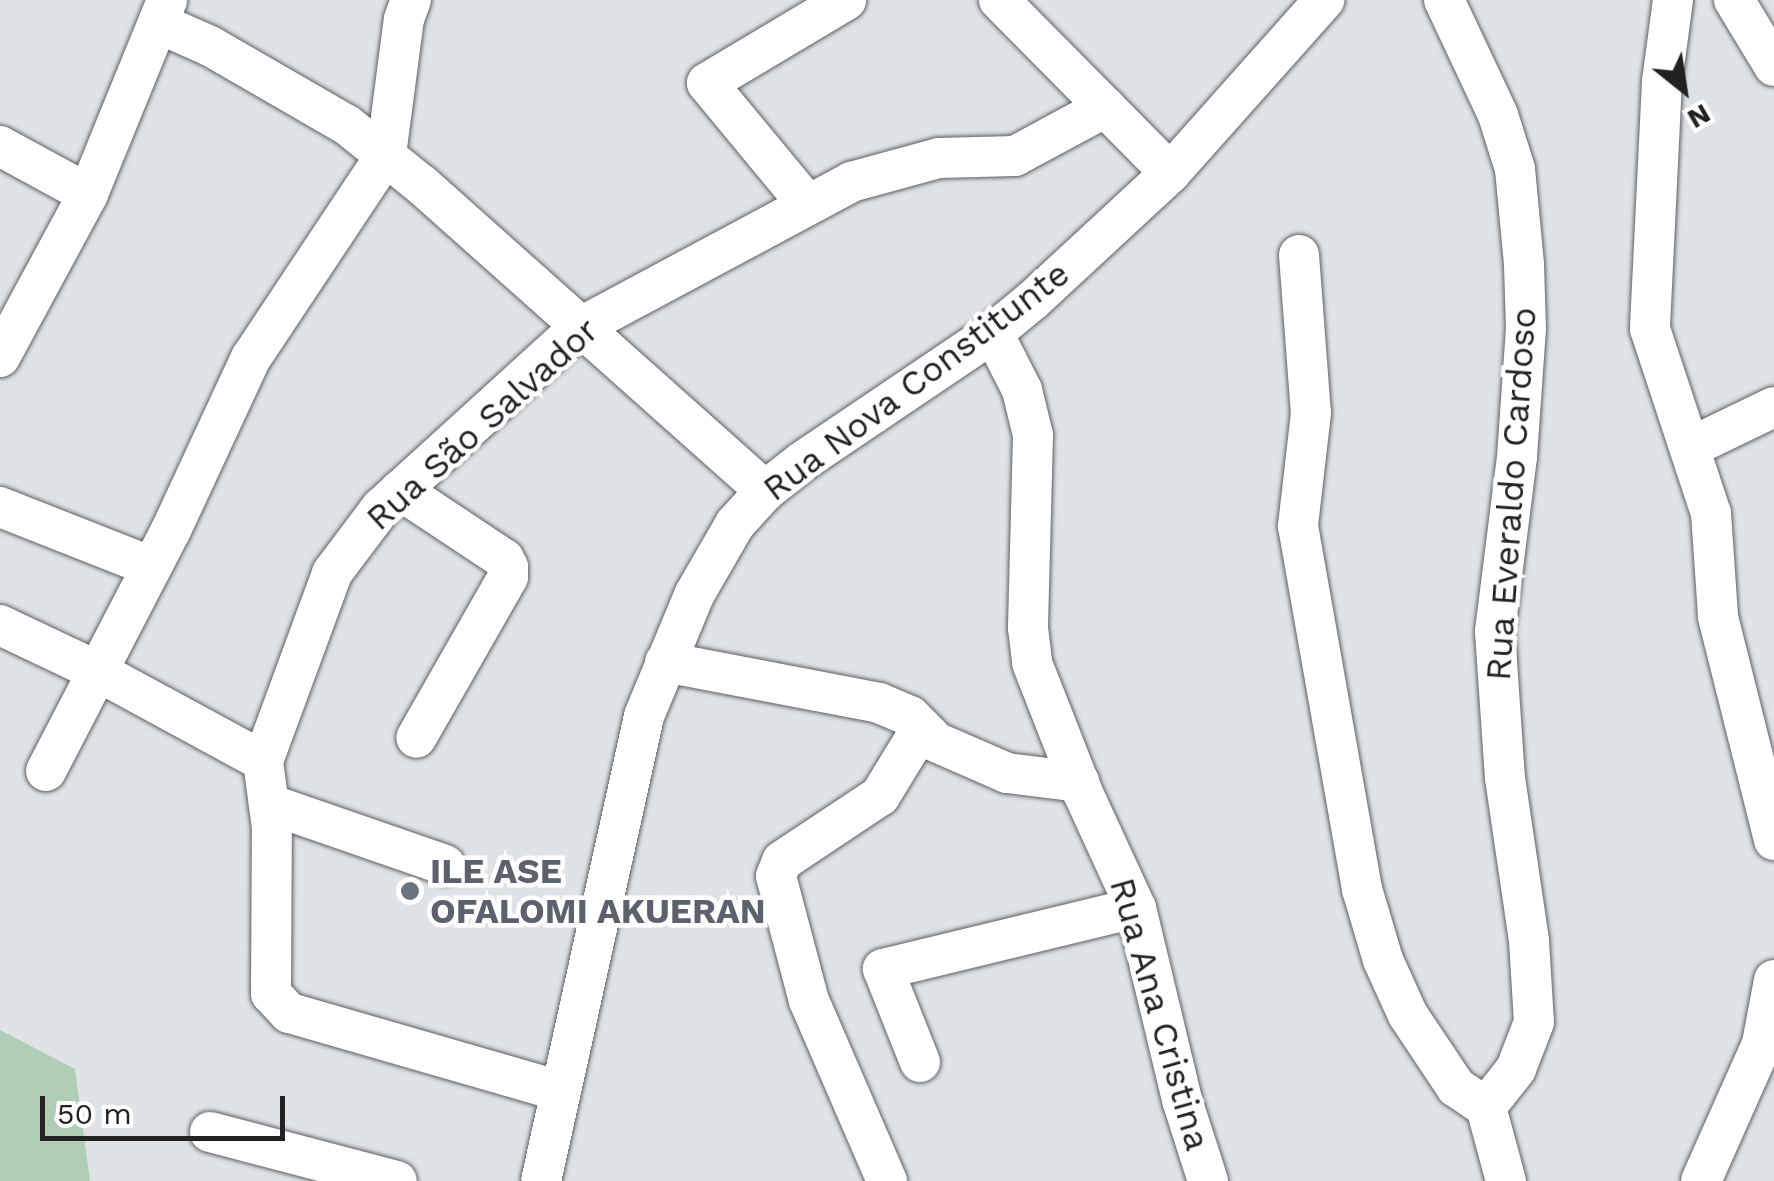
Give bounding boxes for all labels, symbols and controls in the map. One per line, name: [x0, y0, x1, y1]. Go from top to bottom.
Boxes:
north arrow: [1634, 40, 1734, 140]
text: N: [1682, 97, 1716, 136]
street label: Rua Nova Constitunte: [754, 252, 1078, 510]
street label: Rua Everaldo Cardoso: [1477, 306, 1545, 682]
street label: Rua São Salvador: [357, 309, 607, 539]
place label: ILE ASE OFALOMI AKUERAN: [430, 850, 766, 932]
street label: Rua Ana Cristina: [1101, 872, 1219, 1156]
marker: ILE ASE OFALOMI AKUERAN: [399, 880, 421, 902]
scale bar: [45, 1076, 290, 1138]
text: 50 m: [57, 1096, 132, 1131]

